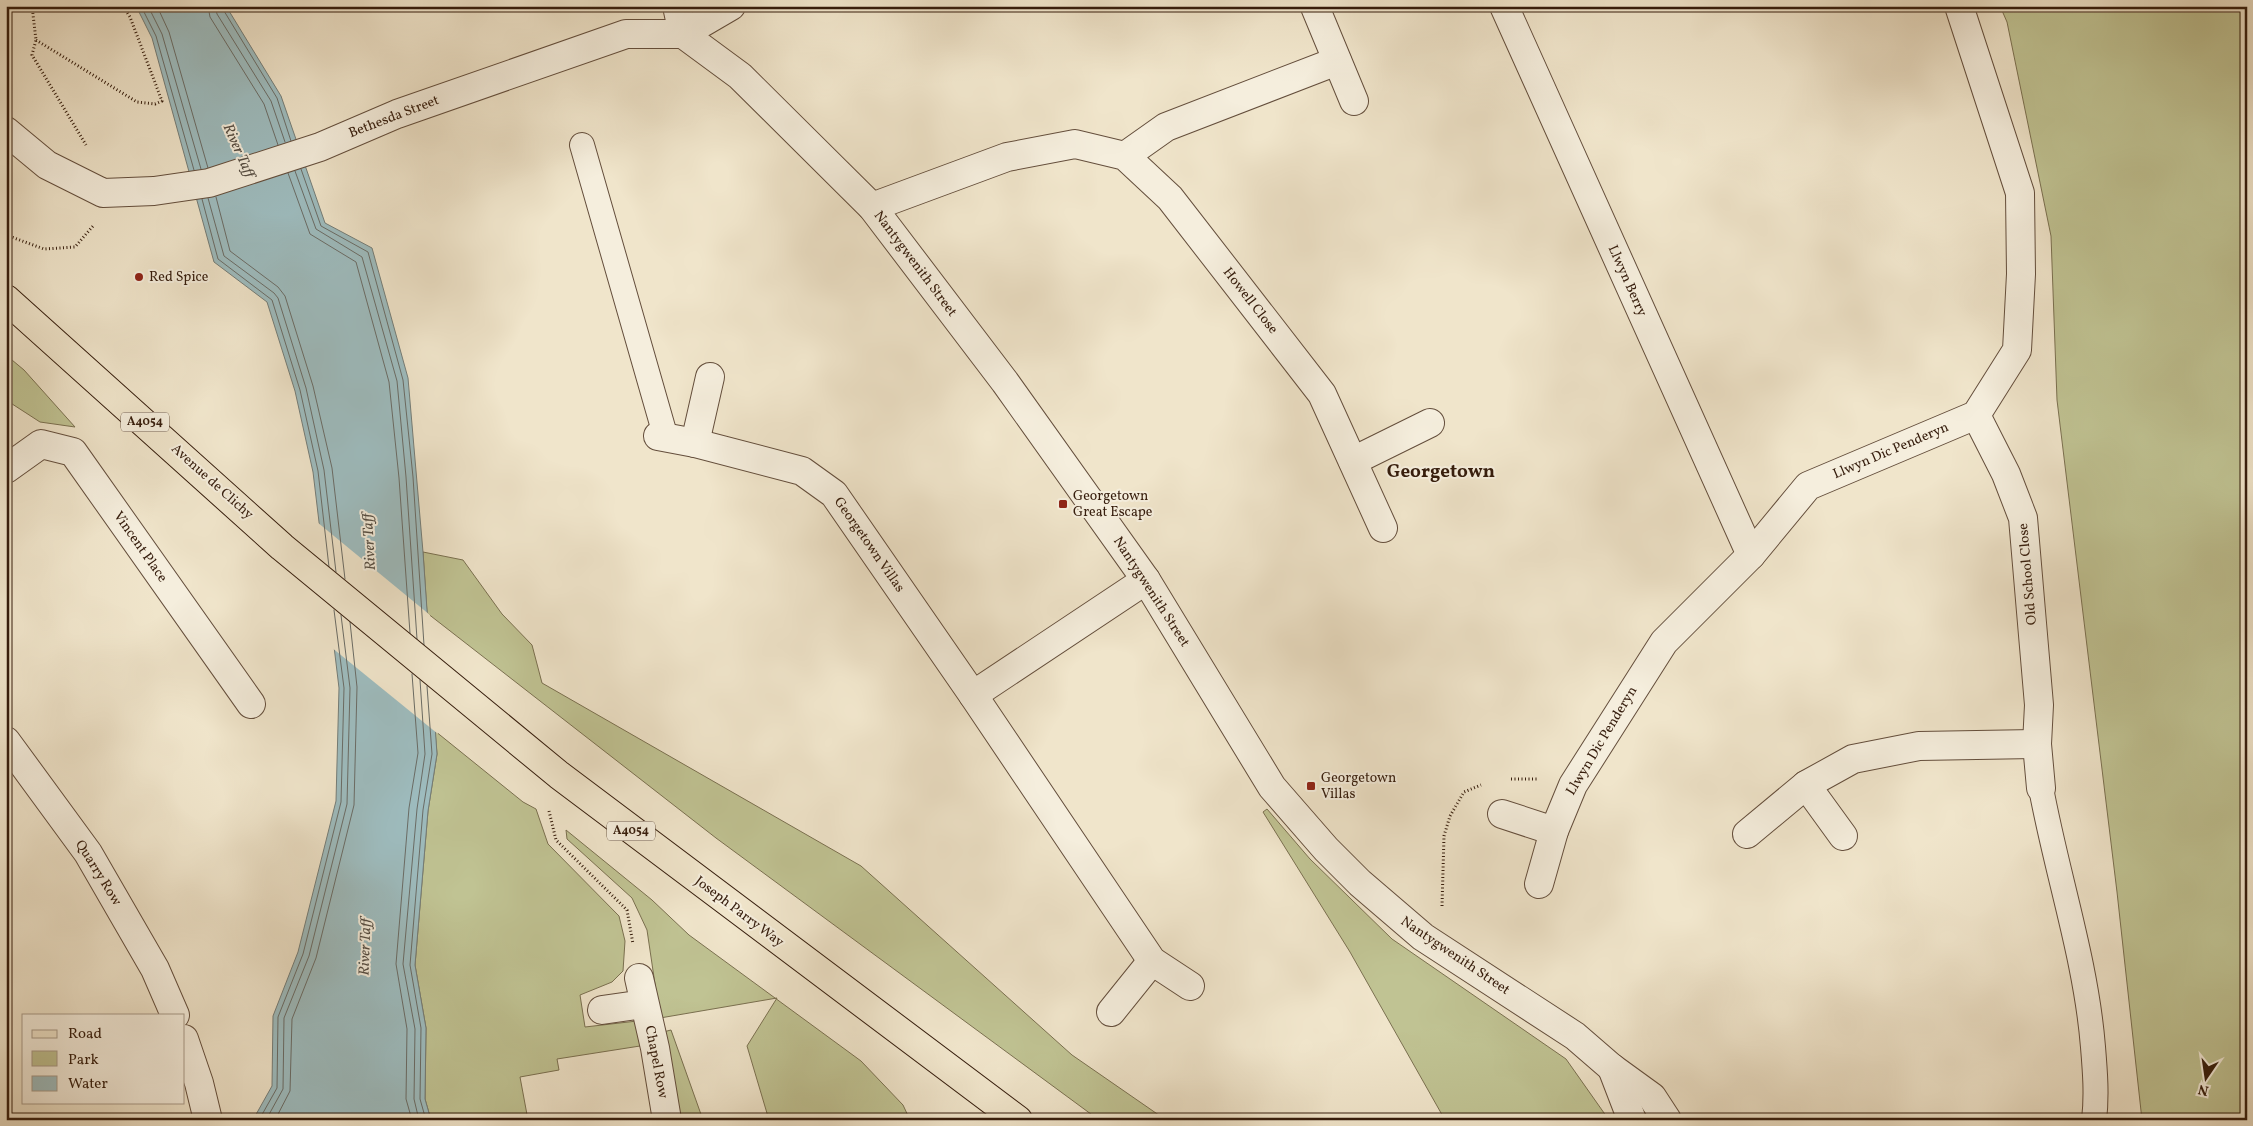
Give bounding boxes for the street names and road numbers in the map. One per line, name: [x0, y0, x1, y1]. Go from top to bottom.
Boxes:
street label: Bethesda Street: [346, 91, 442, 143]
street label: Nantygwenith Street: [869, 207, 961, 321]
street label: Llwyn Berry: [1603, 242, 1651, 320]
street label: Howell Close: [1218, 264, 1282, 339]
road number: A4054: [121, 412, 169, 432]
street label: Llwyn Dic Penderyn: [1830, 418, 1952, 484]
street label: Avenue de Clichy: [167, 440, 258, 524]
street label: Georgetown Villas: [829, 494, 909, 596]
street label: Vincent Place: [109, 508, 172, 587]
street label: Old School Close: [2014, 522, 2042, 626]
street label: Nantygwenith Street: [1108, 533, 1194, 651]
street label: Llwyn Dic Penderyn: [1562, 683, 1642, 799]
road number: A4054: [607, 821, 655, 840]
street label: Quarry Row: [70, 836, 126, 910]
street label: Joseph Parry Way: [690, 872, 788, 952]
street label: Nantygwenith Street: [1397, 912, 1513, 1000]
street label: Chapel Row: [640, 1024, 672, 1100]

